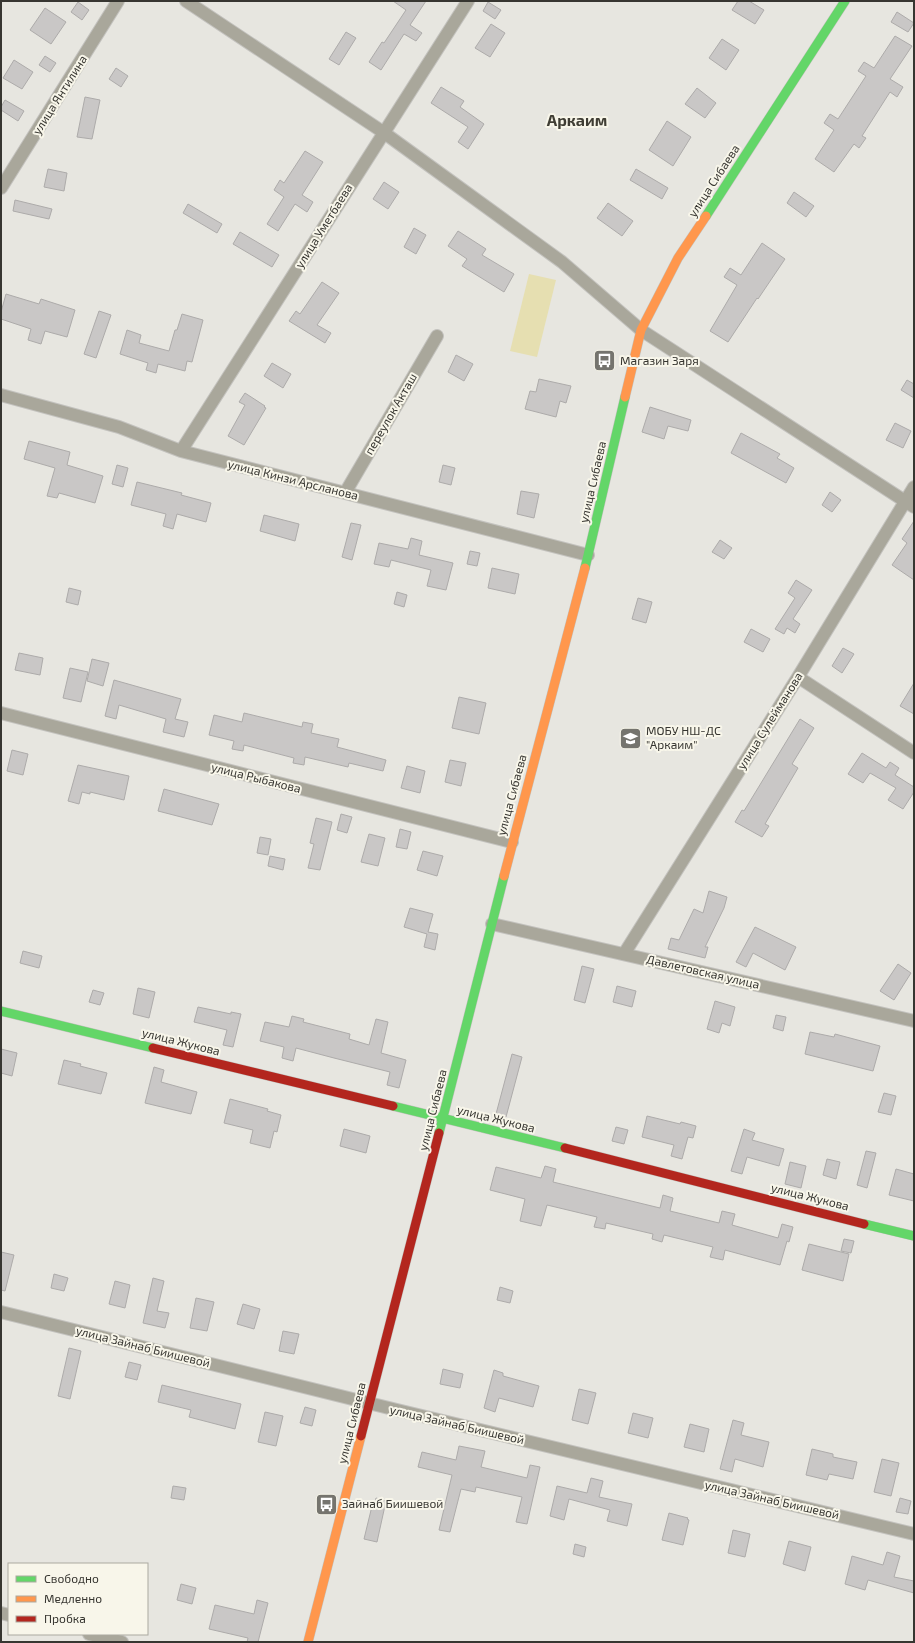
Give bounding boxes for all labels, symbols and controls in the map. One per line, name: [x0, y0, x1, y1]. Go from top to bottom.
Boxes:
street label: улица Янтилина: [29, 52, 90, 137]
district label: Аркаим: [547, 110, 607, 129]
street label: улица Сибаева: [685, 142, 743, 220]
street label: улица Уметбаева: [292, 181, 356, 271]
bus stop icon: Магазин Заря: [592, 348, 618, 374]
place label: Магазин Заря: [620, 353, 699, 367]
street label: переулок Акташ: [361, 370, 420, 457]
street label: улица Сибаева: [576, 440, 609, 524]
street label: улица Кинзи Арсланова: [226, 456, 360, 503]
street label: улица Сулейманова: [734, 669, 806, 772]
place label: МОБУ НШ-ДС "Аркаим": [646, 723, 721, 751]
school or university icon: МОБУ НШ-ДС "Аркаим": [617, 725, 643, 751]
street label: улица Сибаева: [493, 753, 530, 837]
street label: улица Рыбакова: [210, 759, 303, 796]
street label: Давлетовская улица: [645, 951, 761, 992]
street label: улица Жукова: [141, 1025, 222, 1058]
street label: улица Сибаева: [415, 1068, 450, 1152]
street label: улица Жукова: [456, 1102, 537, 1135]
street label: улица Жукова: [770, 1180, 851, 1213]
street label: улица Зайнаб Биишевой: [75, 1323, 212, 1370]
street label: улица Сибаева: [334, 1381, 369, 1465]
street label: улица Зайнаб Биишевой: [388, 1402, 526, 1447]
street label: улица Зайнаб Биишевой: [703, 1477, 841, 1522]
bus stop icon: Зайнаб Биишевой: [313, 1491, 339, 1517]
place label: Зайнаб Биишевой: [342, 1496, 443, 1510]
legend: [8, 1563, 148, 1635]
text: Свободно: [44, 1571, 99, 1585]
text: Медленно: [44, 1591, 102, 1605]
text: Пробка: [44, 1611, 86, 1625]

